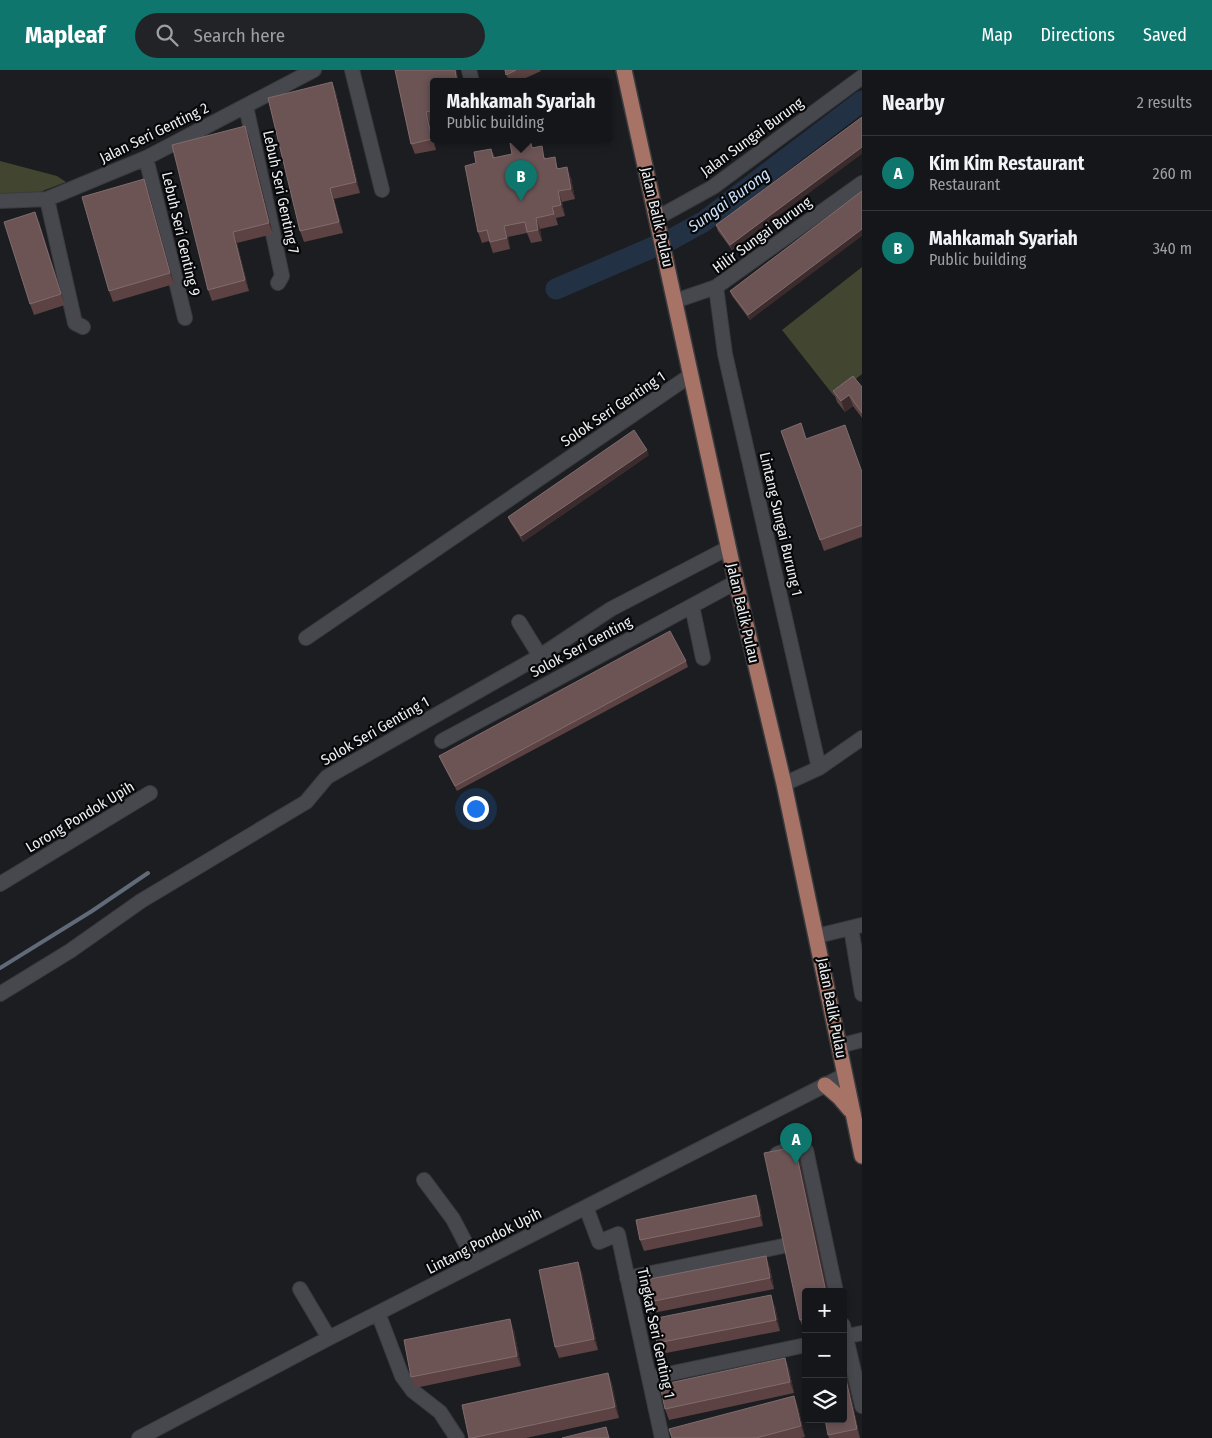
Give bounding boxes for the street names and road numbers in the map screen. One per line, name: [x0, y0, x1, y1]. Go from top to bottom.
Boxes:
street label: Jalan Sungai Burung: [697, 94, 807, 180]
street label: Jalan Seri Genting 2: [97, 99, 212, 167]
street label: Lebuh Seri Genting 7: [259, 129, 303, 255]
street label: Jalan Balik Pulau: [637, 165, 677, 269]
street label: Lebuh Seri Genting 9: [158, 170, 204, 298]
street label: Hilir Sungai Burung: [709, 193, 815, 277]
street label: Solok Seri Genting 1: [557, 367, 669, 451]
street label: Lintang Sungai Burung 1: [756, 450, 806, 598]
street label: Jalan Balik Pulau: [723, 561, 763, 665]
street label: Solok Seri Genting: [527, 613, 635, 681]
street label: Solok Seri Genting 1: [318, 693, 432, 769]
street label: Lorong Pondok Upih: [22, 777, 138, 857]
street label: Jalan Balik Pulau: [813, 956, 851, 1060]
street label: Lintang Pondok Upih: [423, 1204, 545, 1278]
street label: Tingkat Seri Genting 1: [633, 1266, 679, 1400]

